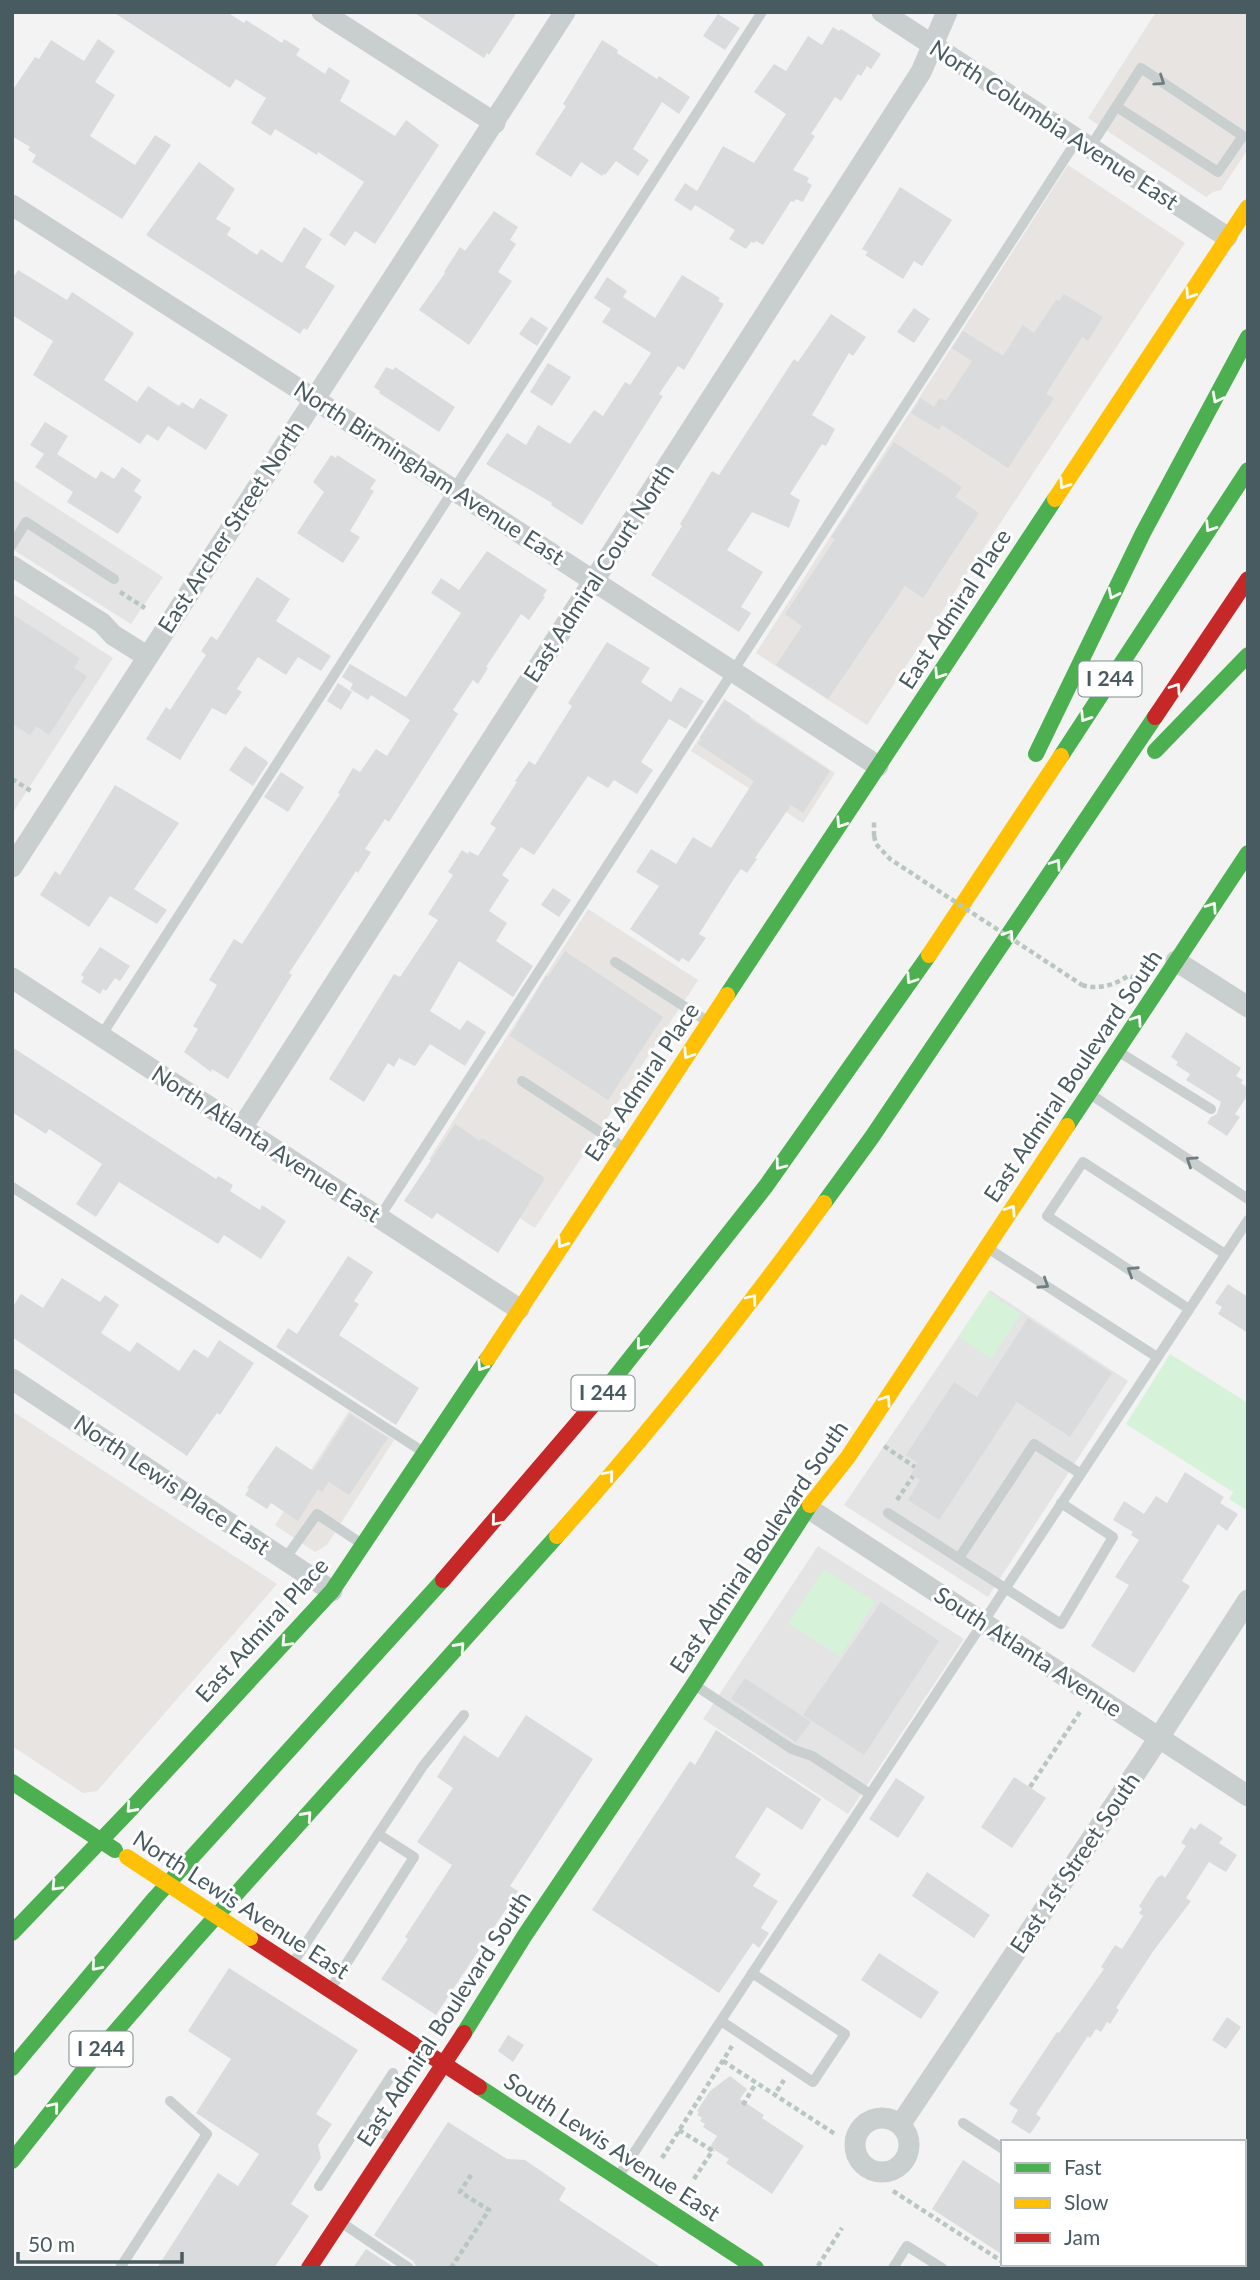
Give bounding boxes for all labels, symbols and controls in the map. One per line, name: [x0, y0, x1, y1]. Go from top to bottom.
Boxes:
street label: North Columbia Avenue East: [925, 33, 1185, 215]
one-way arrow: [1152, 73, 1165, 85]
one-way arrow: [1185, 287, 1198, 300]
street label: North Birmingham Avenue East: [289, 374, 570, 570]
one-way arrow: [1212, 391, 1225, 403]
street label: East Archer Street North: [151, 415, 309, 638]
street label: East Admiral Court North: [517, 458, 679, 687]
one-way arrow: [1060, 476, 1073, 489]
one-way arrow: [1205, 519, 1218, 532]
street label: East Admiral Place: [892, 523, 1016, 694]
one-way arrow: [1108, 587, 1122, 599]
road number: I 244: [1078, 662, 1142, 696]
one-way arrow: [935, 666, 947, 679]
one-way arrow: [1168, 683, 1180, 696]
one-way arrow: [1080, 709, 1093, 722]
one-way arrow: [836, 815, 849, 828]
one-way arrow: [1048, 859, 1060, 872]
one-way arrow: [1204, 902, 1216, 915]
one-way arrow: [1000, 930, 1013, 943]
street label: East Admiral Boulevard South: [977, 944, 1167, 1207]
one-way arrow: [907, 971, 919, 984]
street label: East Admiral Place: [578, 997, 705, 1166]
one-way arrow: [1129, 1015, 1141, 1028]
one-way arrow: [684, 1046, 696, 1059]
street label: North Atlanta Avenue East: [147, 1059, 387, 1228]
one-way arrow: [1186, 1157, 1199, 1170]
one-way arrow: [776, 1158, 789, 1170]
one-way arrow: [1003, 1205, 1015, 1218]
one-way arrow: [558, 1236, 571, 1249]
one-way arrow: [1127, 1267, 1140, 1280]
one-way arrow: [1036, 1275, 1049, 1288]
one-way arrow: [744, 1294, 757, 1306]
one-way arrow: [637, 1337, 649, 1350]
one-way arrow: [478, 1358, 490, 1371]
road number: I 244: [572, 1376, 634, 1410]
one-way arrow: [877, 1394, 890, 1407]
street label: North Lewis Place East: [69, 1408, 276, 1561]
street label: East Admiral Boulevard South: [663, 1415, 853, 1678]
one-way arrow: [601, 1471, 613, 1484]
one-way arrow: [492, 1512, 504, 1525]
street label: East Admiral Place: [189, 1551, 334, 1707]
street label: South Atlanta Avenue: [929, 1580, 1128, 1722]
one-way arrow: [282, 1633, 295, 1646]
one-way arrow: [451, 1642, 464, 1655]
street label: East 1st Street South: [1003, 1767, 1145, 1958]
one-way arrow: [127, 1800, 140, 1813]
one-way arrow: [299, 1811, 312, 1824]
street label: North Lewis Avenue East: [128, 1824, 355, 1985]
one-way arrow: [52, 1878, 64, 1891]
street label: East Admiral Boulevard South: [350, 1886, 536, 2151]
one-way arrow: [92, 1958, 104, 1971]
road number: I 244: [70, 2032, 132, 2066]
street label: South Lewis Avenue East: [499, 2066, 726, 2227]
one-way arrow: [46, 2102, 58, 2115]
legend: [1001, 2140, 1246, 2266]
text: Fast: [1064, 2154, 1102, 2179]
text: Slow: [1064, 2189, 1109, 2214]
scale bar: [18, 2220, 182, 2264]
text: Jam: [1064, 2224, 1100, 2249]
text: 50 m: [28, 2231, 75, 2256]

